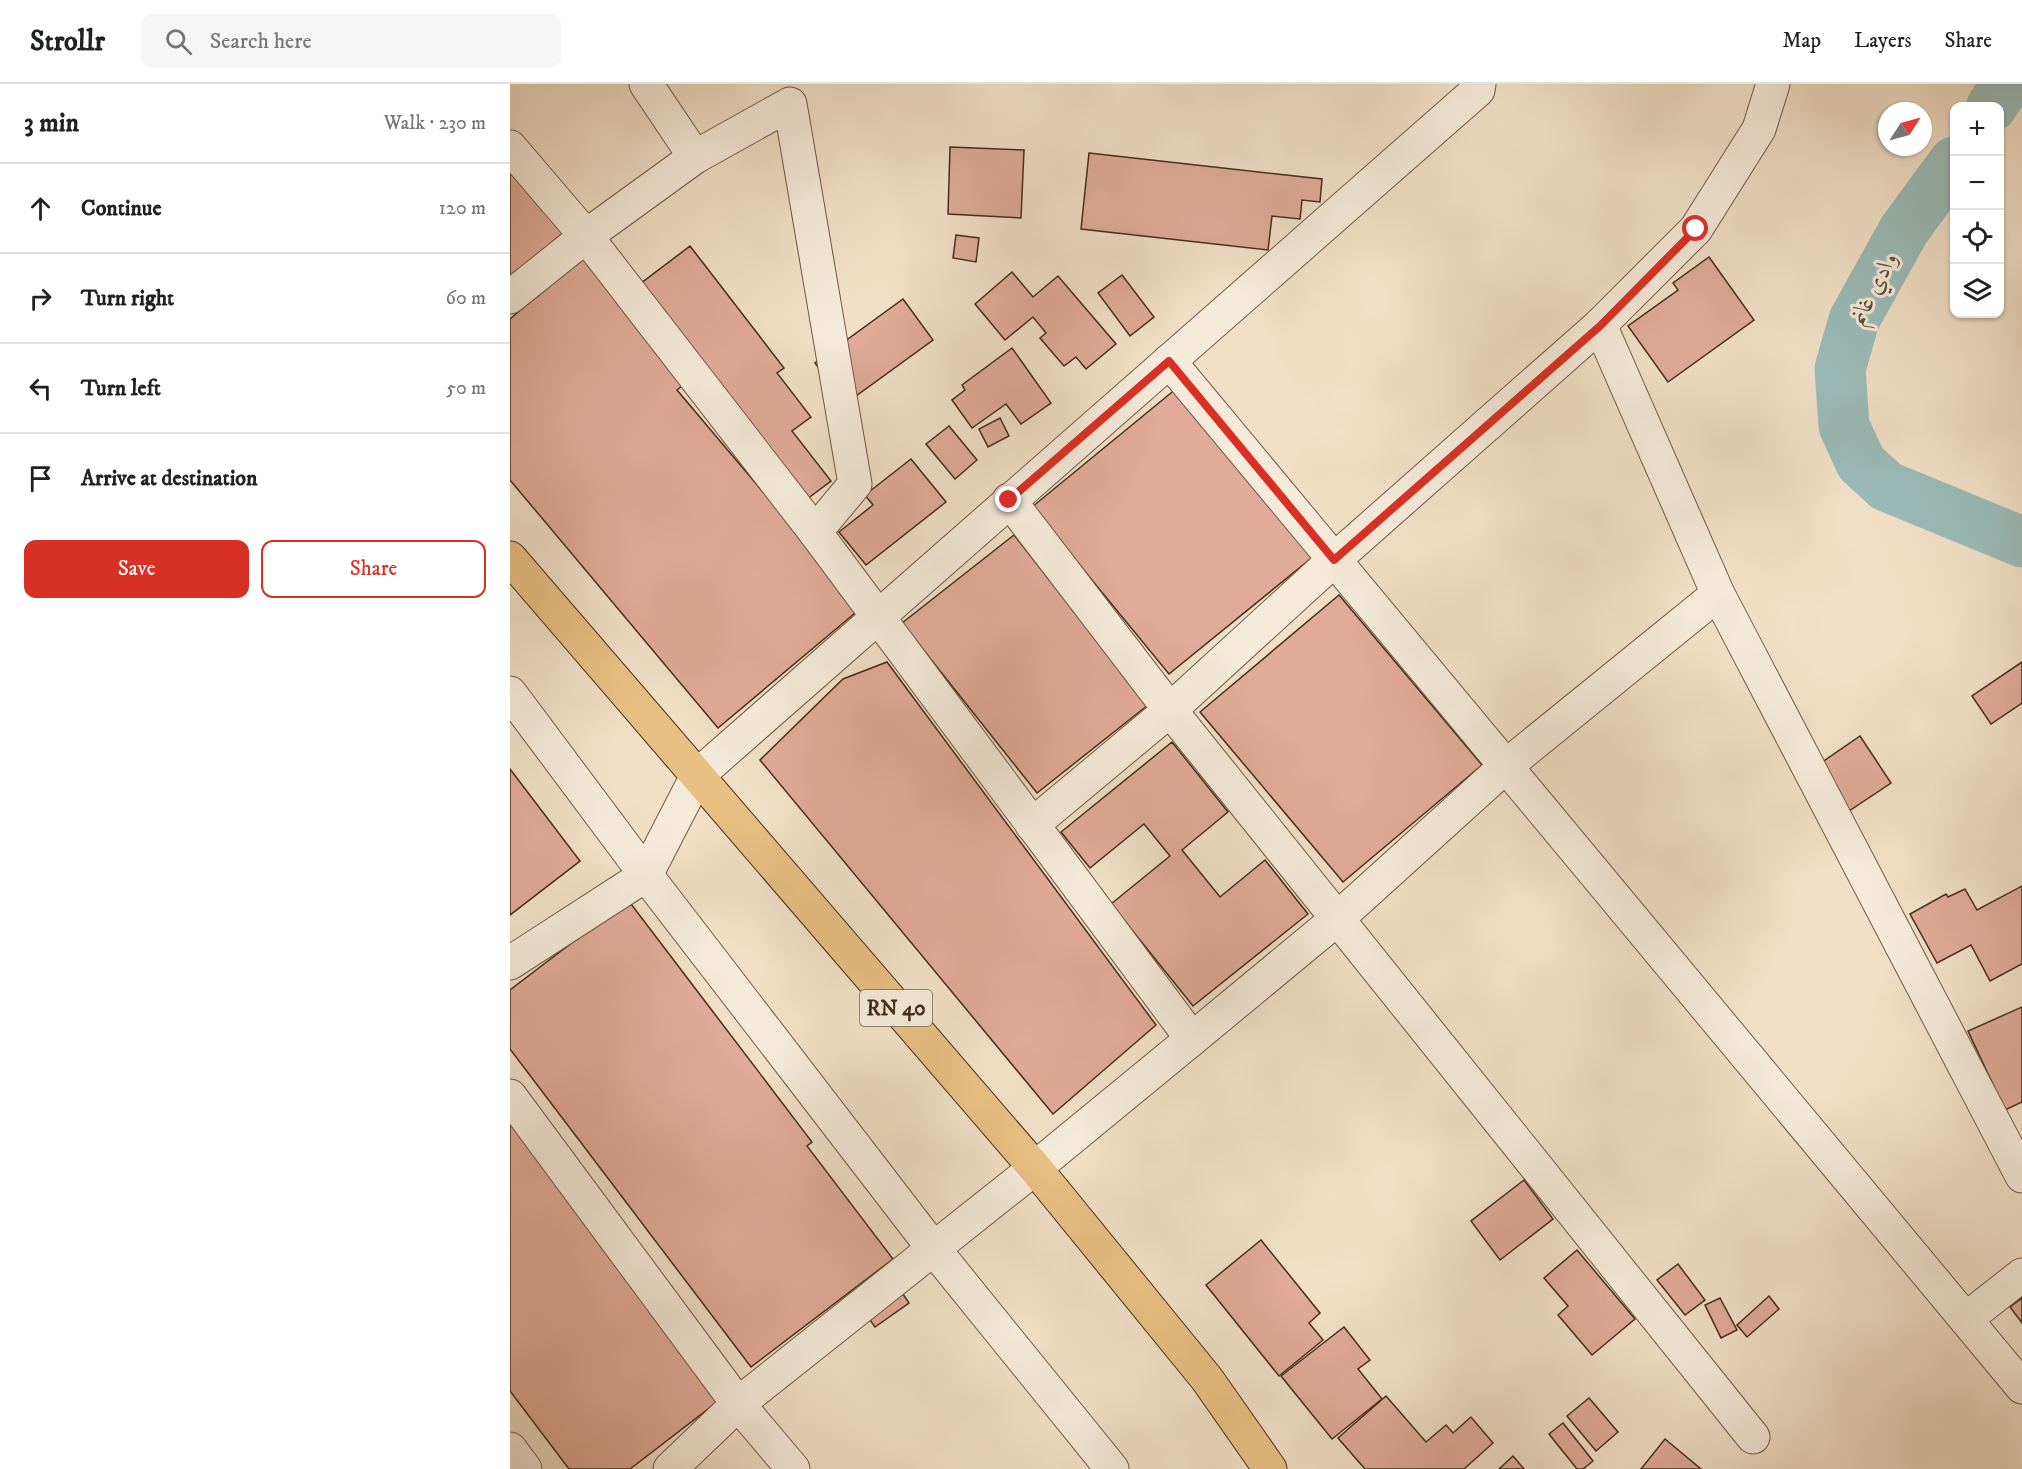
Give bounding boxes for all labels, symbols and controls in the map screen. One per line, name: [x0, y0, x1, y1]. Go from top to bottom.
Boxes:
search box: [141, 14, 561, 68]
text: Strollr: [30, 24, 105, 59]
icon: search: [162, 25, 195, 58]
text: Search here: [210, 28, 312, 55]
text: Map: [1782, 28, 1821, 54]
text: Layers: [1854, 28, 1912, 54]
text: Share: [1945, 28, 1992, 54]
north arrow: [1878, 102, 1932, 156]
map controls: [1950, 102, 2004, 318]
button: +: [1950, 102, 2004, 156]
text: 3 min: [24, 107, 79, 140]
text: Walk · 230 m: [384, 111, 486, 136]
button: −: [1950, 156, 2004, 210]
icon: ahead: [24, 192, 57, 225]
text: Continue: [81, 195, 162, 222]
text: 120 m: [439, 196, 486, 221]
button: locate: [1950, 210, 2004, 264]
route start: [1682, 215, 1708, 241]
water label: وادي غانم: [1843, 247, 1909, 332]
button: layers: [1950, 264, 2004, 318]
icon: right: [24, 282, 57, 315]
text: Turn right: [81, 285, 174, 312]
text: 60 m: [446, 286, 486, 311]
icon: left: [24, 372, 57, 405]
text: Turn left: [81, 375, 161, 402]
text: 50 m: [446, 376, 486, 401]
icon: arrive: [24, 462, 57, 495]
text: Arrive at destination: [81, 465, 258, 492]
route end: [995, 486, 1021, 512]
button: Save: [24, 540, 249, 598]
button: Share: [261, 540, 486, 598]
road number: RN 40: [860, 990, 932, 1026]

